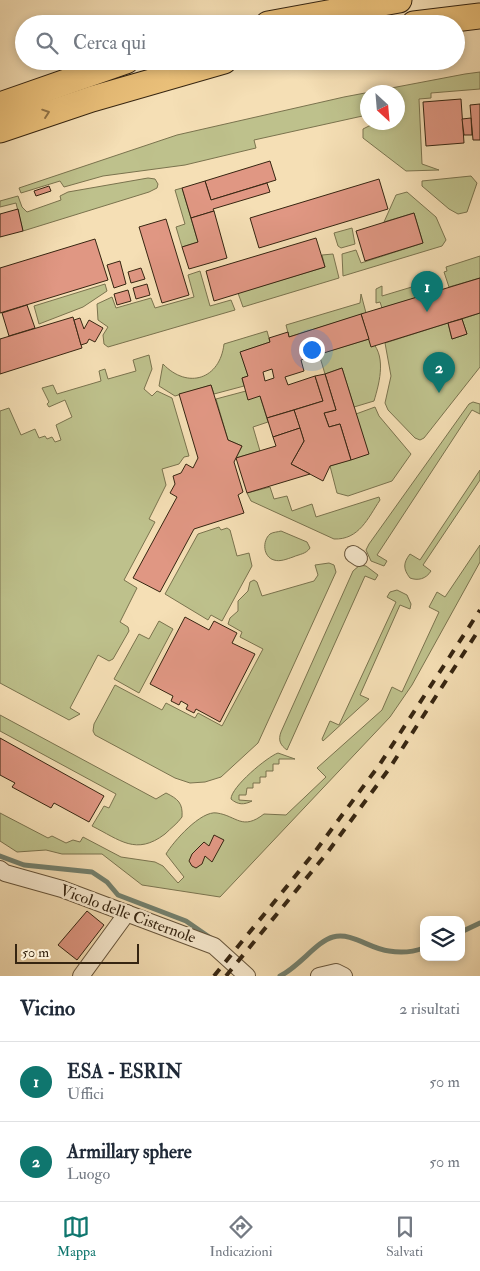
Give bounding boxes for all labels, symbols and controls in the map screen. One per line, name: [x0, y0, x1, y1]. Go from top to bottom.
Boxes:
search box: [15, 15, 465, 70]
icon: search: [33, 29, 61, 57]
text: Cerca qui: [73, 31, 146, 55]
north arrow: [360, 85, 405, 130]
one-way arrow: [41, 109, 50, 119]
pin: 1: [411, 271, 443, 312]
your location: [299, 337, 325, 363]
pin: 2: [423, 352, 455, 393]
street label: Vicolo delle Cisternole: [57, 880, 199, 948]
map controls: [420, 916, 465, 961]
button: layers: [420, 916, 465, 961]
scale bar: [15, 941, 139, 964]
text: 50 m: [22, 944, 49, 961]
text: Vicino: [20, 995, 75, 1022]
text: 2 risultati: [399, 999, 460, 1019]
text: ESA - ESRIN: [67, 1060, 182, 1084]
text: 1: [33, 1072, 39, 1092]
text: 50 m: [429, 1072, 460, 1092]
text: Uffici: [67, 1084, 104, 1104]
text: Armillary sphere: [67, 1140, 192, 1164]
text: 2: [32, 1152, 40, 1172]
text: 50 m: [429, 1152, 460, 1172]
text: Luogo: [67, 1164, 110, 1184]
tab: Mappa: [57, 1213, 96, 1260]
tab: Indicazioni: [210, 1213, 272, 1260]
tab: Salvati: [386, 1213, 423, 1260]

